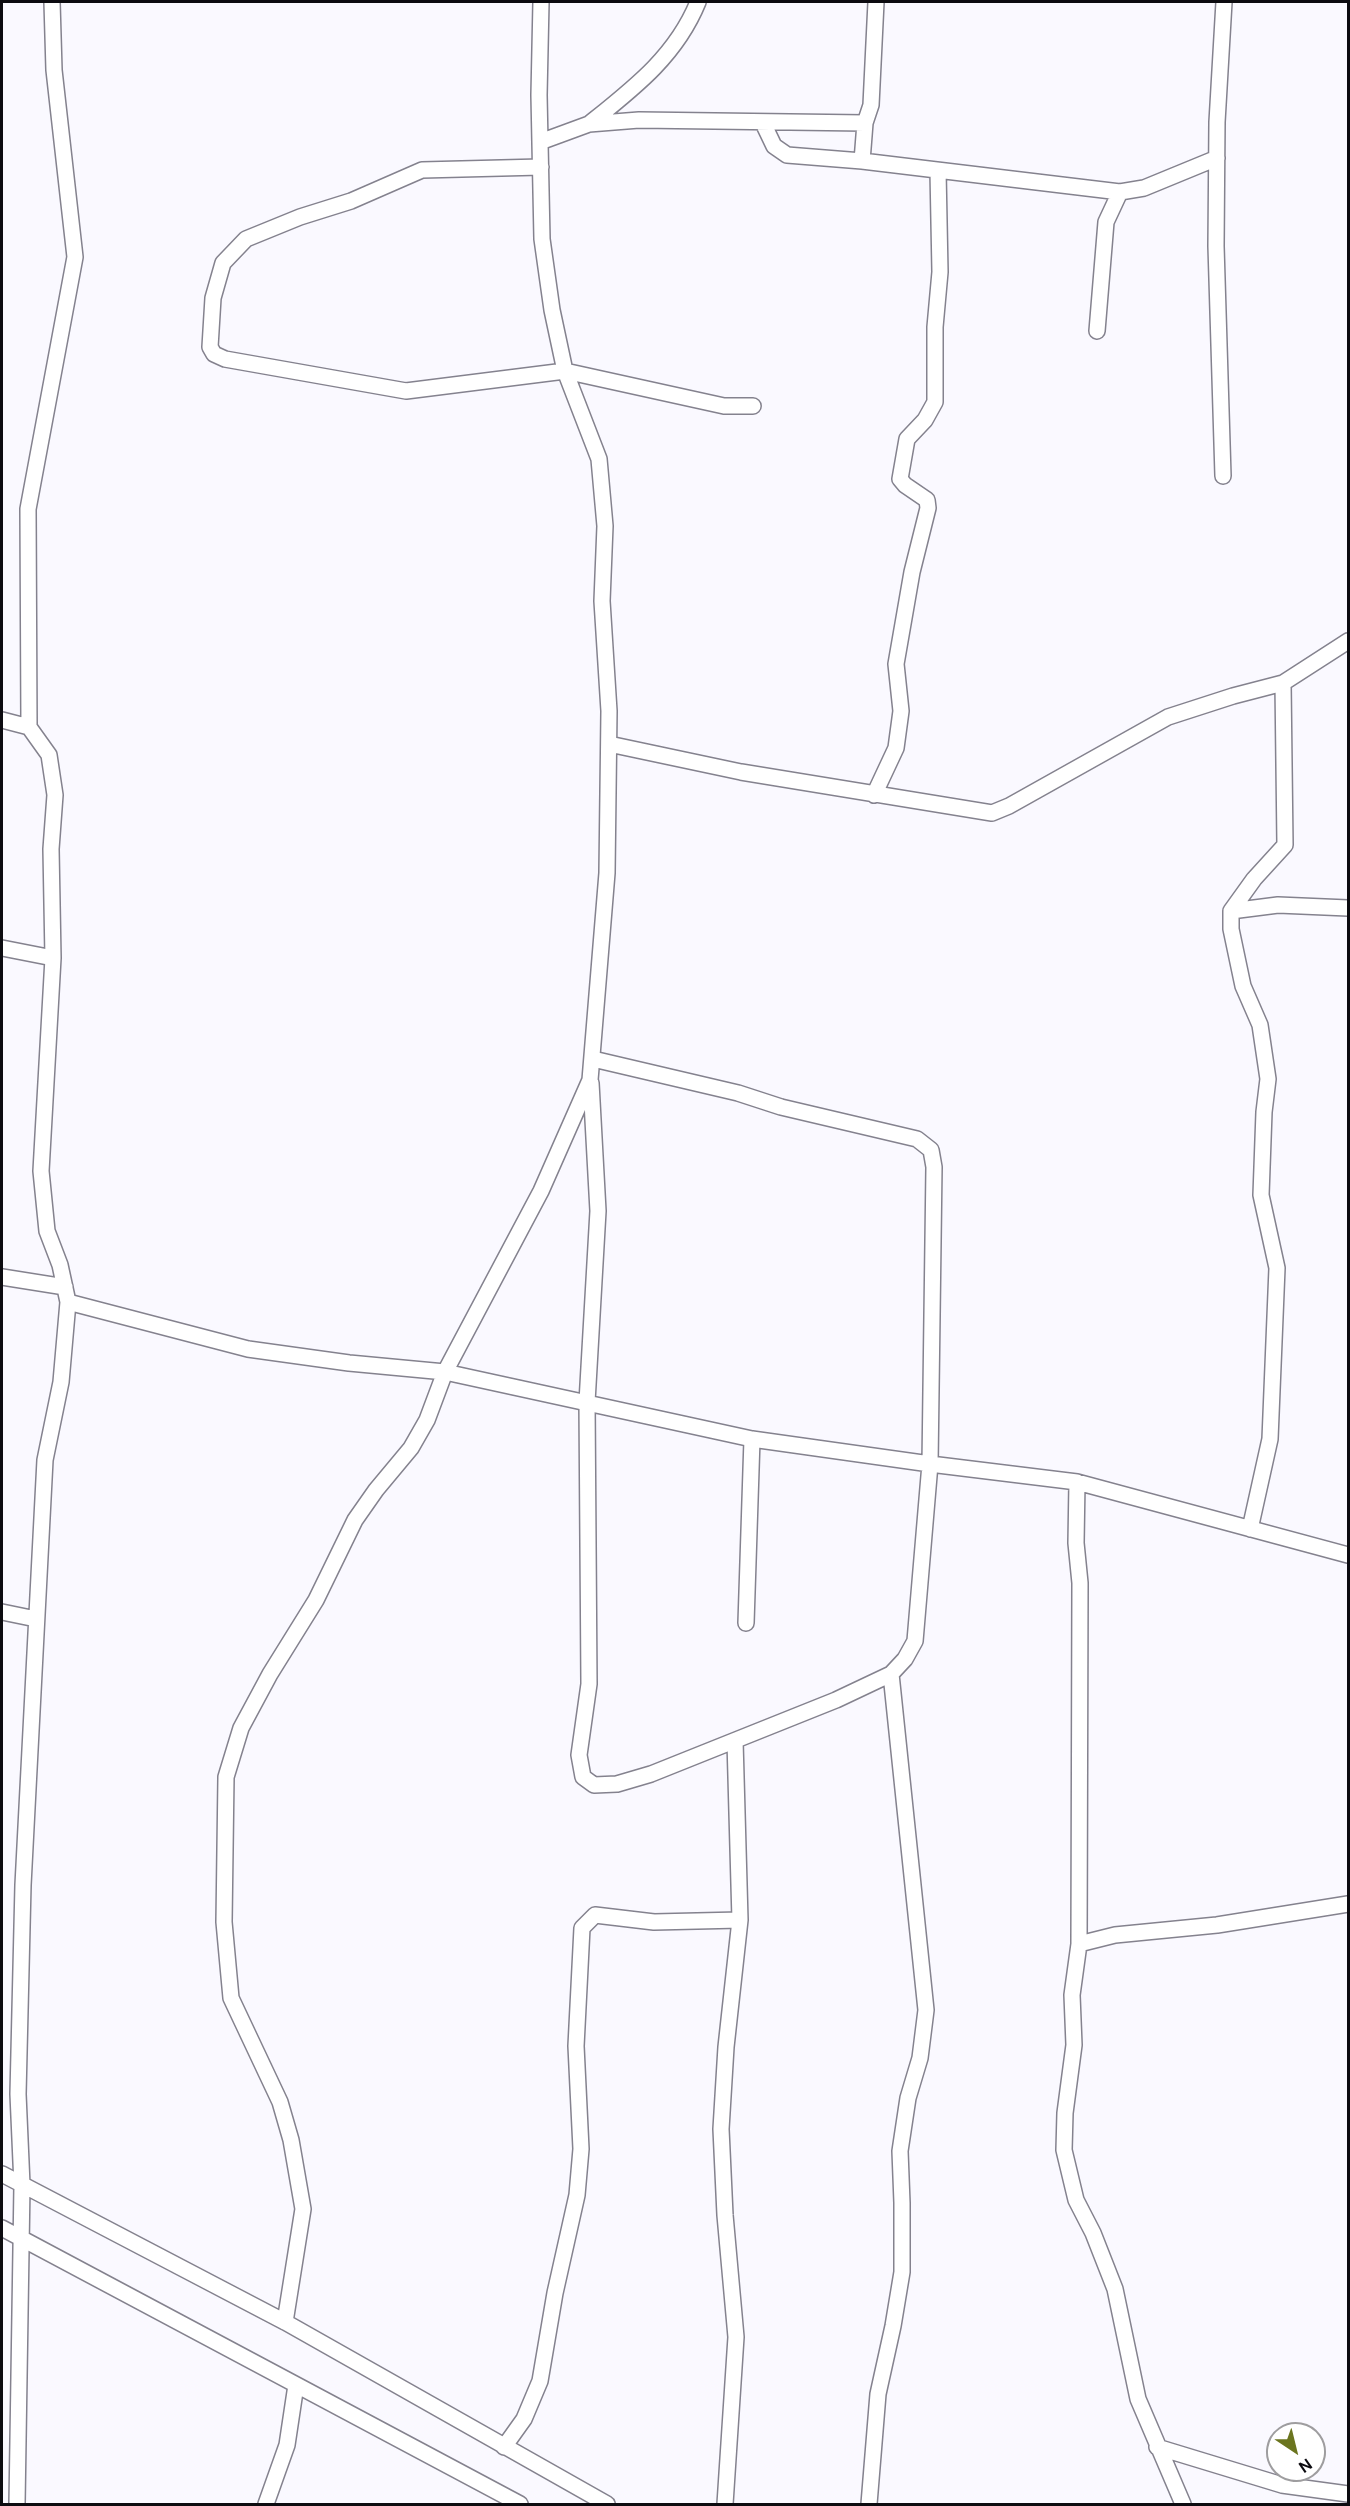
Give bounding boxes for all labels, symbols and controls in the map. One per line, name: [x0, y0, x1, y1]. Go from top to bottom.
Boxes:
north arrow: [1266, 2422, 1326, 2482]
text: N: [1295, 2454, 1316, 2477]

